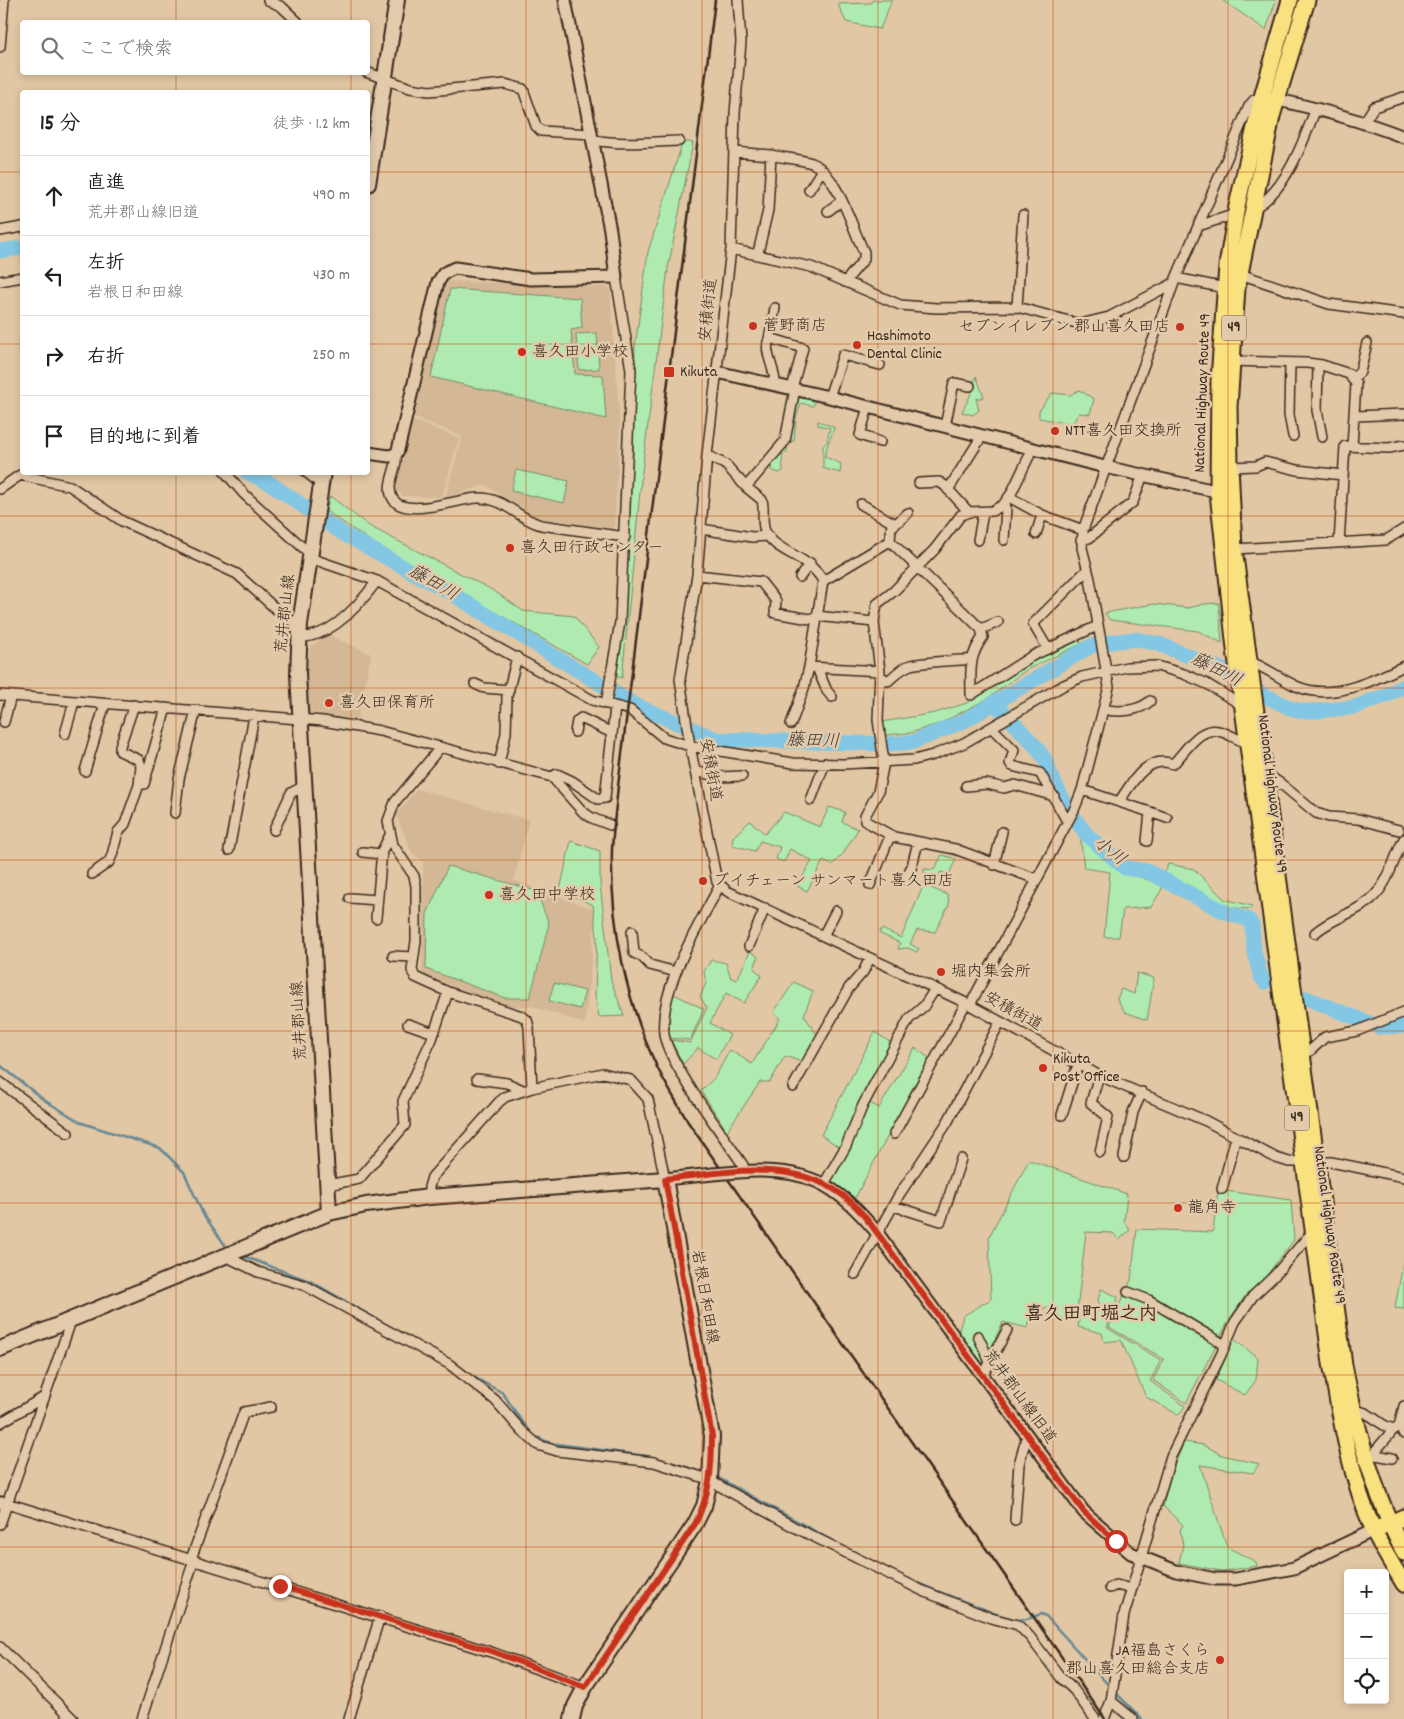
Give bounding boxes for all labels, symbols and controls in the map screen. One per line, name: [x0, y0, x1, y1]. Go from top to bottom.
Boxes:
search box: [20, 20, 370, 75]
icon: search: [38, 34, 66, 62]
text: ここで検索: [78, 37, 173, 64]
text: 15 分: [40, 110, 80, 140]
text: 徒歩 · 1.2 km: [273, 113, 350, 136]
text: 直進: [87, 171, 125, 198]
icon: ahead: [40, 182, 68, 210]
text: 490 m: [313, 184, 350, 207]
text: 荒井郡山線旧道: [87, 202, 199, 225]
text: 左折: [87, 251, 125, 278]
icon: left: [40, 262, 68, 290]
text: 430 m: [313, 264, 350, 287]
street label: 安積街道: [694, 277, 724, 343]
text: 岩根日和田線: [87, 282, 183, 305]
street label: National Highway Route 49: [1189, 313, 1217, 473]
place label: 菅野商店: [763, 315, 827, 338]
place label: セブンイレブン 郡山喜久田店: [958, 316, 1170, 339]
road number: 49: [1222, 316, 1246, 340]
marker: 菅野商店: [747, 320, 759, 332]
marker: セブンイレブン 郡山喜久田店: [1174, 321, 1186, 333]
place label: Hashimoto Dental Clinic: [867, 325, 942, 366]
marker: Hashimoto Dental Clinic: [851, 339, 863, 351]
place label: 喜久田小学校: [532, 341, 628, 364]
icon: right: [40, 342, 68, 370]
text: 250 m: [312, 344, 350, 367]
text: 右折: [87, 345, 125, 372]
marker: 喜久田小学校: [516, 346, 528, 358]
place label: Kikuta: [680, 361, 718, 384]
marker: Kikuta: [662, 365, 676, 379]
place label: NTT喜久田交換所: [1065, 420, 1182, 443]
icon: arrive: [40, 422, 68, 450]
text: 目的地に到着: [87, 425, 201, 452]
marker: NTT喜久田交換所: [1049, 425, 1061, 437]
place label: 喜久田行政センター: [520, 537, 663, 560]
marker: 喜久田行政センター: [504, 542, 516, 554]
water label: 藤田川: [403, 560, 463, 608]
street label: 荒井郡山線: [270, 573, 302, 655]
water label: 藤田川: [1186, 648, 1246, 694]
place label: 喜久田保育所: [339, 692, 435, 715]
marker: 喜久田保育所: [323, 697, 335, 709]
street label: National Highway Route 49: [1251, 713, 1293, 875]
water label: 藤田川: [786, 729, 840, 755]
street label: 安積街道: [693, 736, 727, 804]
water label: 小川: [1087, 831, 1131, 873]
place label: ブイチェーン サンマート喜久田店: [713, 870, 954, 893]
marker: ブイチェーン サンマート喜久田店: [697, 875, 709, 887]
place label: 喜久田中学校: [499, 884, 595, 907]
marker: 喜久田中学校: [483, 889, 495, 901]
place label: 堀内集会所: [951, 961, 1031, 984]
marker: 堀内集会所: [935, 966, 947, 978]
street label: 荒井郡山線: [286, 980, 314, 1062]
street label: 安積街道: [979, 986, 1047, 1038]
place label: Kikuta Post Office: [1053, 1048, 1120, 1089]
marker: Kikuta Post Office: [1037, 1062, 1049, 1074]
road number: 49: [1284, 1106, 1310, 1130]
street label: National Highway Route 49: [1307, 1144, 1351, 1306]
place label: 龍角寺: [1188, 1197, 1236, 1220]
marker: 龍角寺: [1172, 1202, 1184, 1214]
street label: 岩根日和田線: [684, 1248, 724, 1346]
district label: 喜久田町堀之内: [1024, 1302, 1158, 1329]
street label: 荒井郡山線旧道: [977, 1345, 1061, 1449]
route start: [1105, 1530, 1128, 1553]
map controls: [1344, 1569, 1389, 1704]
button: +: [1344, 1569, 1389, 1614]
route end: [269, 1575, 292, 1598]
button: −: [1344, 1614, 1389, 1659]
place label: JA福島さくら 郡山喜久田総合支店: [1066, 1640, 1210, 1681]
marker: JA福島さくら 郡山喜久田総合支店: [1214, 1654, 1226, 1666]
button: locate: [1344, 1659, 1389, 1704]

